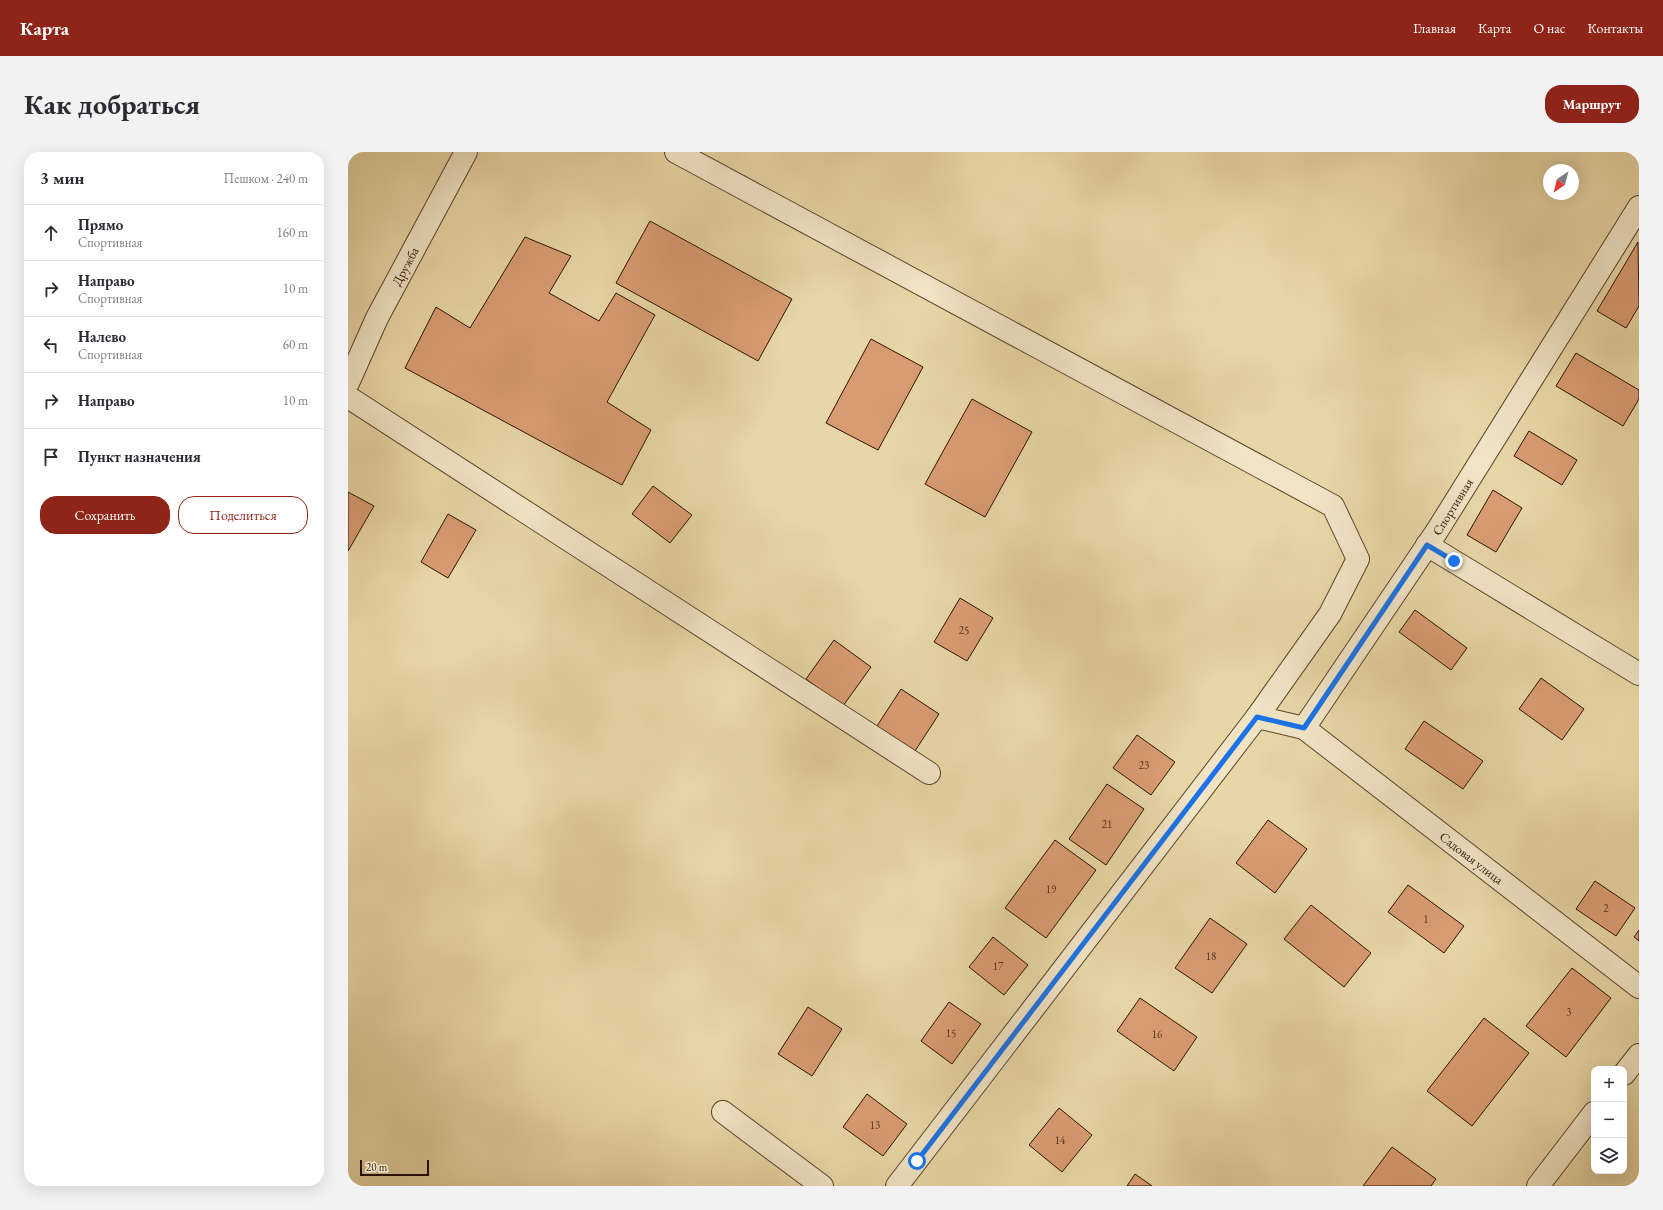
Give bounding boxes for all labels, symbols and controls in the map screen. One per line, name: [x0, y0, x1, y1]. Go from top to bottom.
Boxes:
text: Карта: [20, 16, 69, 41]
text: Главная: [1413, 19, 1456, 37]
text: Карта: [1478, 19, 1511, 37]
text: О нас: [1533, 19, 1565, 37]
text: Контакты: [1587, 19, 1643, 37]
button: Маршрут: [1545, 85, 1639, 123]
text: Как добраться: [24, 86, 200, 122]
north arrow: [1543, 164, 1579, 200]
text: 3 мин: [40, 167, 84, 189]
text: Пешком · 240 m: [224, 170, 308, 187]
text: Прямо: [78, 215, 123, 234]
icon: ahead: [40, 222, 62, 244]
text: 160 m: [277, 224, 308, 241]
text: Спортивная: [78, 234, 142, 251]
street label: Дружба: [387, 243, 422, 288]
text: Направо: [78, 271, 135, 290]
icon: right: [40, 278, 62, 300]
text: 10 m: [283, 280, 308, 297]
text: Спортивная: [78, 290, 142, 307]
text: Налево: [78, 327, 126, 346]
icon: left: [40, 334, 62, 356]
text: 60 m: [283, 336, 308, 353]
text: Спортивная: [78, 346, 142, 363]
icon: right: [40, 390, 62, 412]
text: Направо: [78, 391, 135, 410]
text: 10 m: [283, 392, 308, 409]
icon: arrive: [40, 446, 62, 468]
text: Пункт назначения: [78, 447, 201, 466]
street label: Спортивная: [1428, 475, 1477, 538]
button: Сохранить: [40, 496, 170, 534]
button: Поделиться: [178, 496, 308, 534]
route end: [1445, 552, 1463, 570]
house number: 25: [959, 623, 969, 637]
house number: 23: [1139, 758, 1149, 772]
house number: 21: [1102, 817, 1112, 831]
street label: Садовая улица: [1436, 828, 1508, 888]
house number: 19: [1046, 882, 1057, 896]
house number: 2: [1603, 901, 1609, 915]
house number: 1: [1423, 912, 1429, 926]
house number: 18: [1206, 949, 1216, 963]
house number: 17: [993, 959, 1004, 973]
house number: 3: [1566, 1005, 1572, 1019]
house number: 15: [946, 1026, 956, 1040]
house number: 16: [1152, 1027, 1163, 1041]
map controls: [1591, 1066, 1627, 1174]
button: +: [1591, 1066, 1627, 1102]
button: −: [1591, 1102, 1627, 1138]
house number: 13: [870, 1118, 880, 1132]
house number: 14: [1055, 1133, 1066, 1147]
button: layers: [1591, 1138, 1627, 1174]
route start: [908, 1152, 926, 1170]
scale bar: [360, 1158, 429, 1177]
text: 20 m: [366, 1160, 387, 1174]

